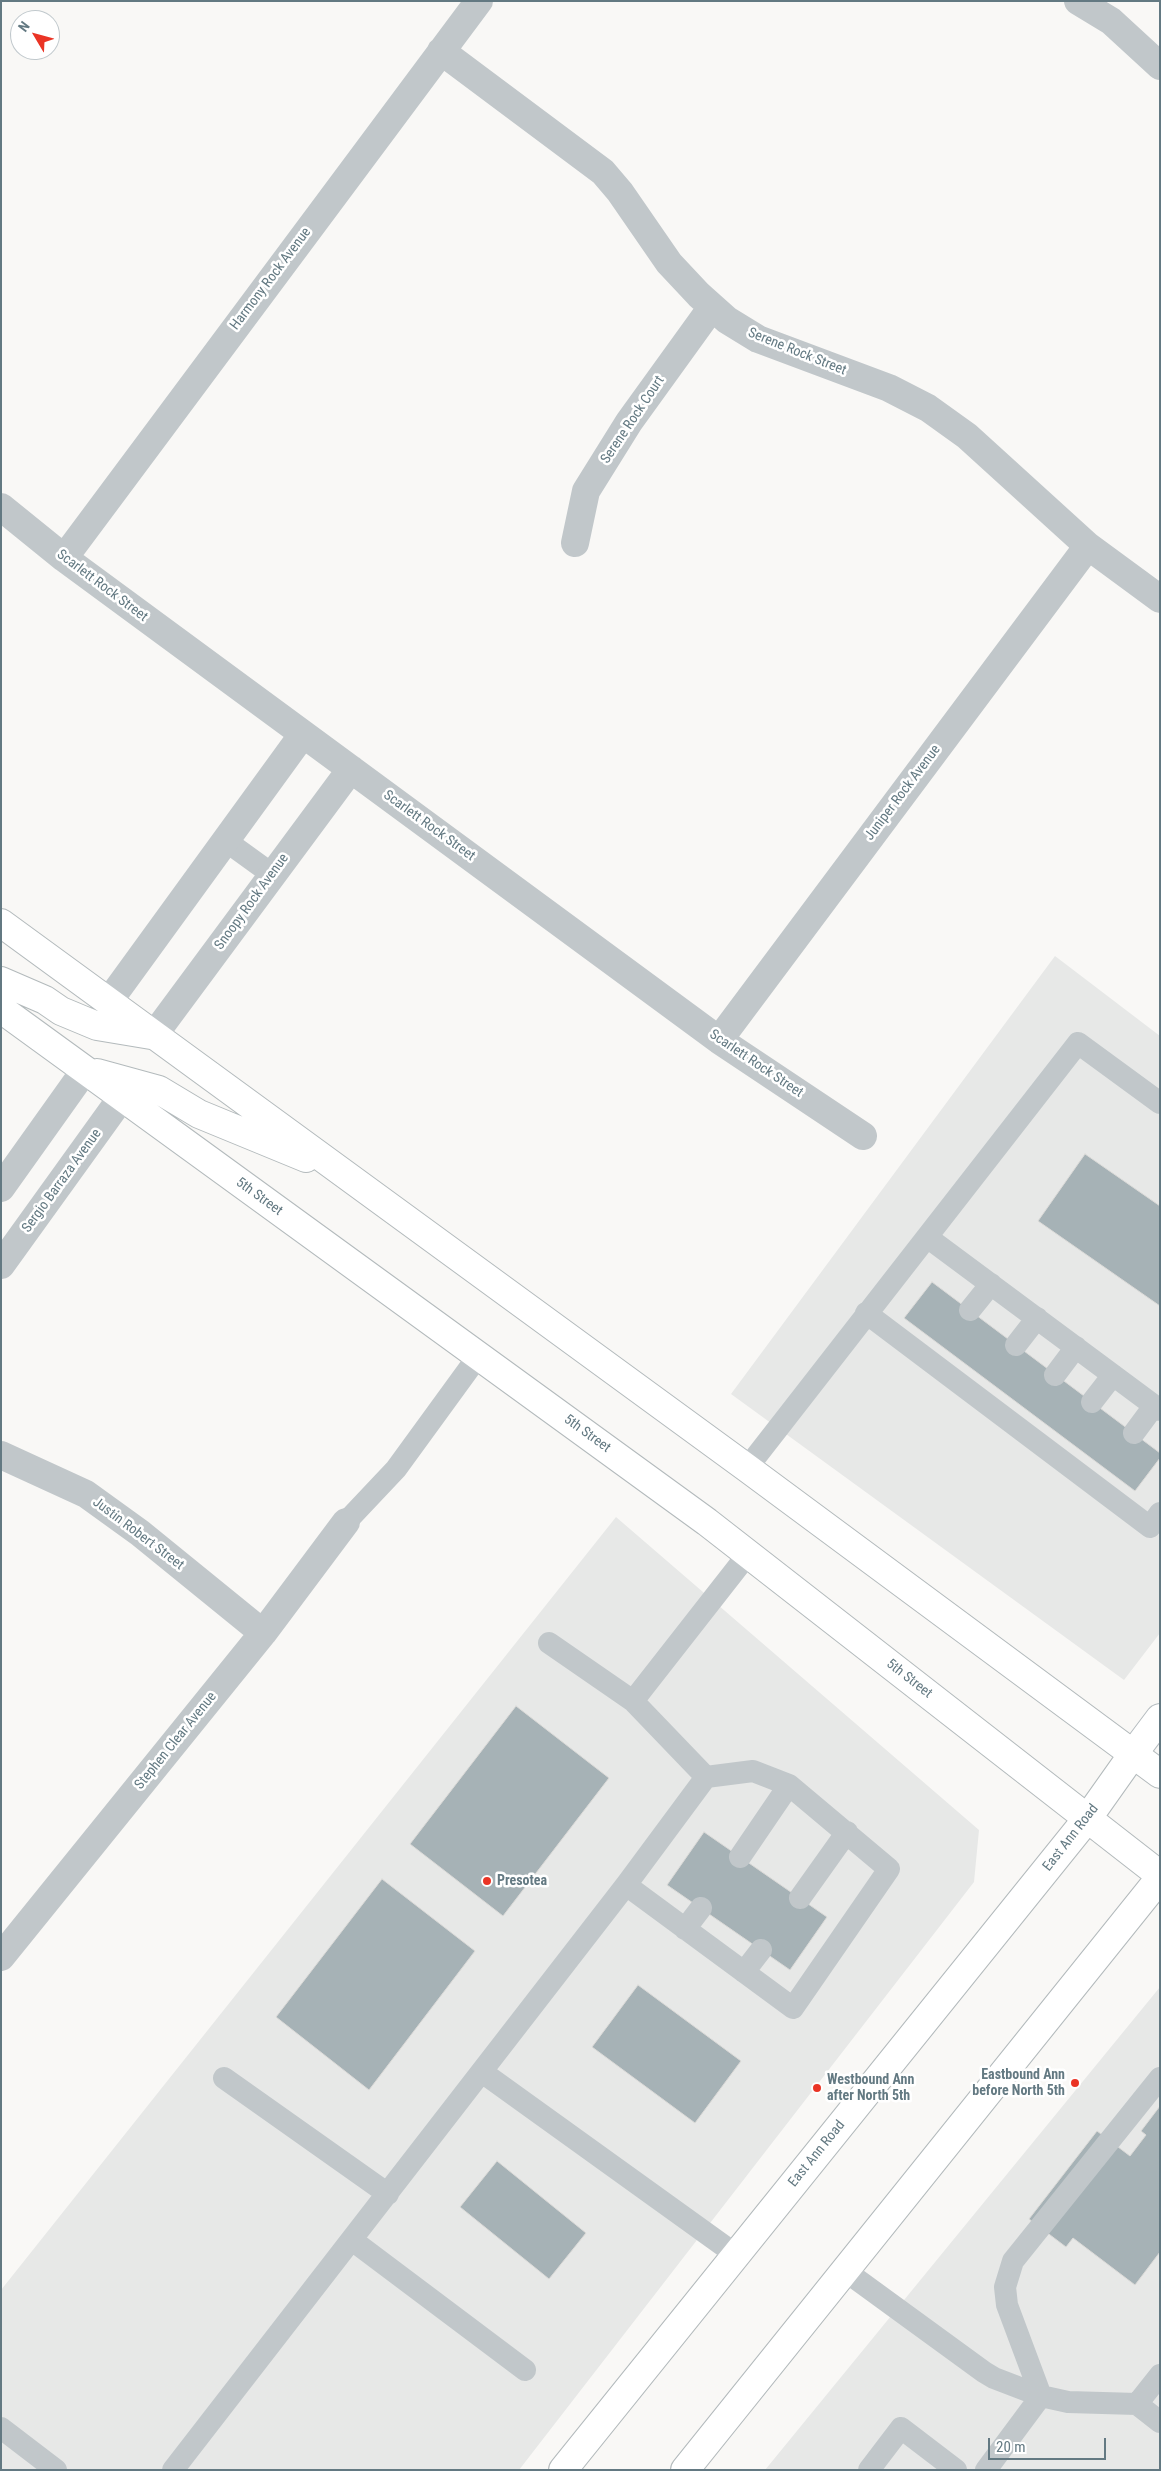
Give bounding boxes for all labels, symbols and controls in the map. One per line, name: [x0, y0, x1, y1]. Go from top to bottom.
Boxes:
north arrow: [10, 10, 60, 60]
text: N: [15, 18, 33, 35]
street label: Harmony Rock Avenue: [227, 225, 315, 333]
street label: Serene Rock Street: [745, 325, 849, 379]
street label: Serene Rock Court: [598, 373, 668, 467]
street label: Scarlett Rock Street: [53, 546, 151, 626]
street label: Juniper Rock Avenue: [862, 742, 944, 844]
street label: Scarlett Rock Street: [380, 787, 478, 865]
street label: Snoopy Rock Avenue: [211, 851, 293, 953]
street label: Scarlett Rock Street: [706, 1026, 806, 1102]
street label: Sergio Barraza Avenue: [19, 1126, 105, 1236]
street label: 5th Street: [232, 1174, 286, 1220]
street label: 5th Street: [560, 1411, 614, 1457]
street label: Justin Robert Street: [89, 1494, 187, 1574]
street label: 5th Street: [883, 1656, 935, 1702]
street label: Stephen Clear Avenue: [132, 1689, 220, 1793]
street label: East Ann Road: [1040, 1801, 1102, 1875]
place label: Presotea: [497, 1873, 547, 1889]
marker: Presotea: [481, 1875, 493, 1887]
place label: Eastbound Ann before North 5th: [972, 2067, 1065, 2100]
place label: Westbound Ann after North 5th: [827, 2072, 914, 2104]
marker: Eastbound Ann before North 5th: [1069, 2077, 1081, 2089]
marker: Westbound Ann after North 5th: [811, 2082, 823, 2094]
street label: East Ann Road: [785, 2117, 849, 2191]
scale bar: [991, 2428, 1108, 2460]
text: 20 m: [996, 2438, 1026, 2456]

